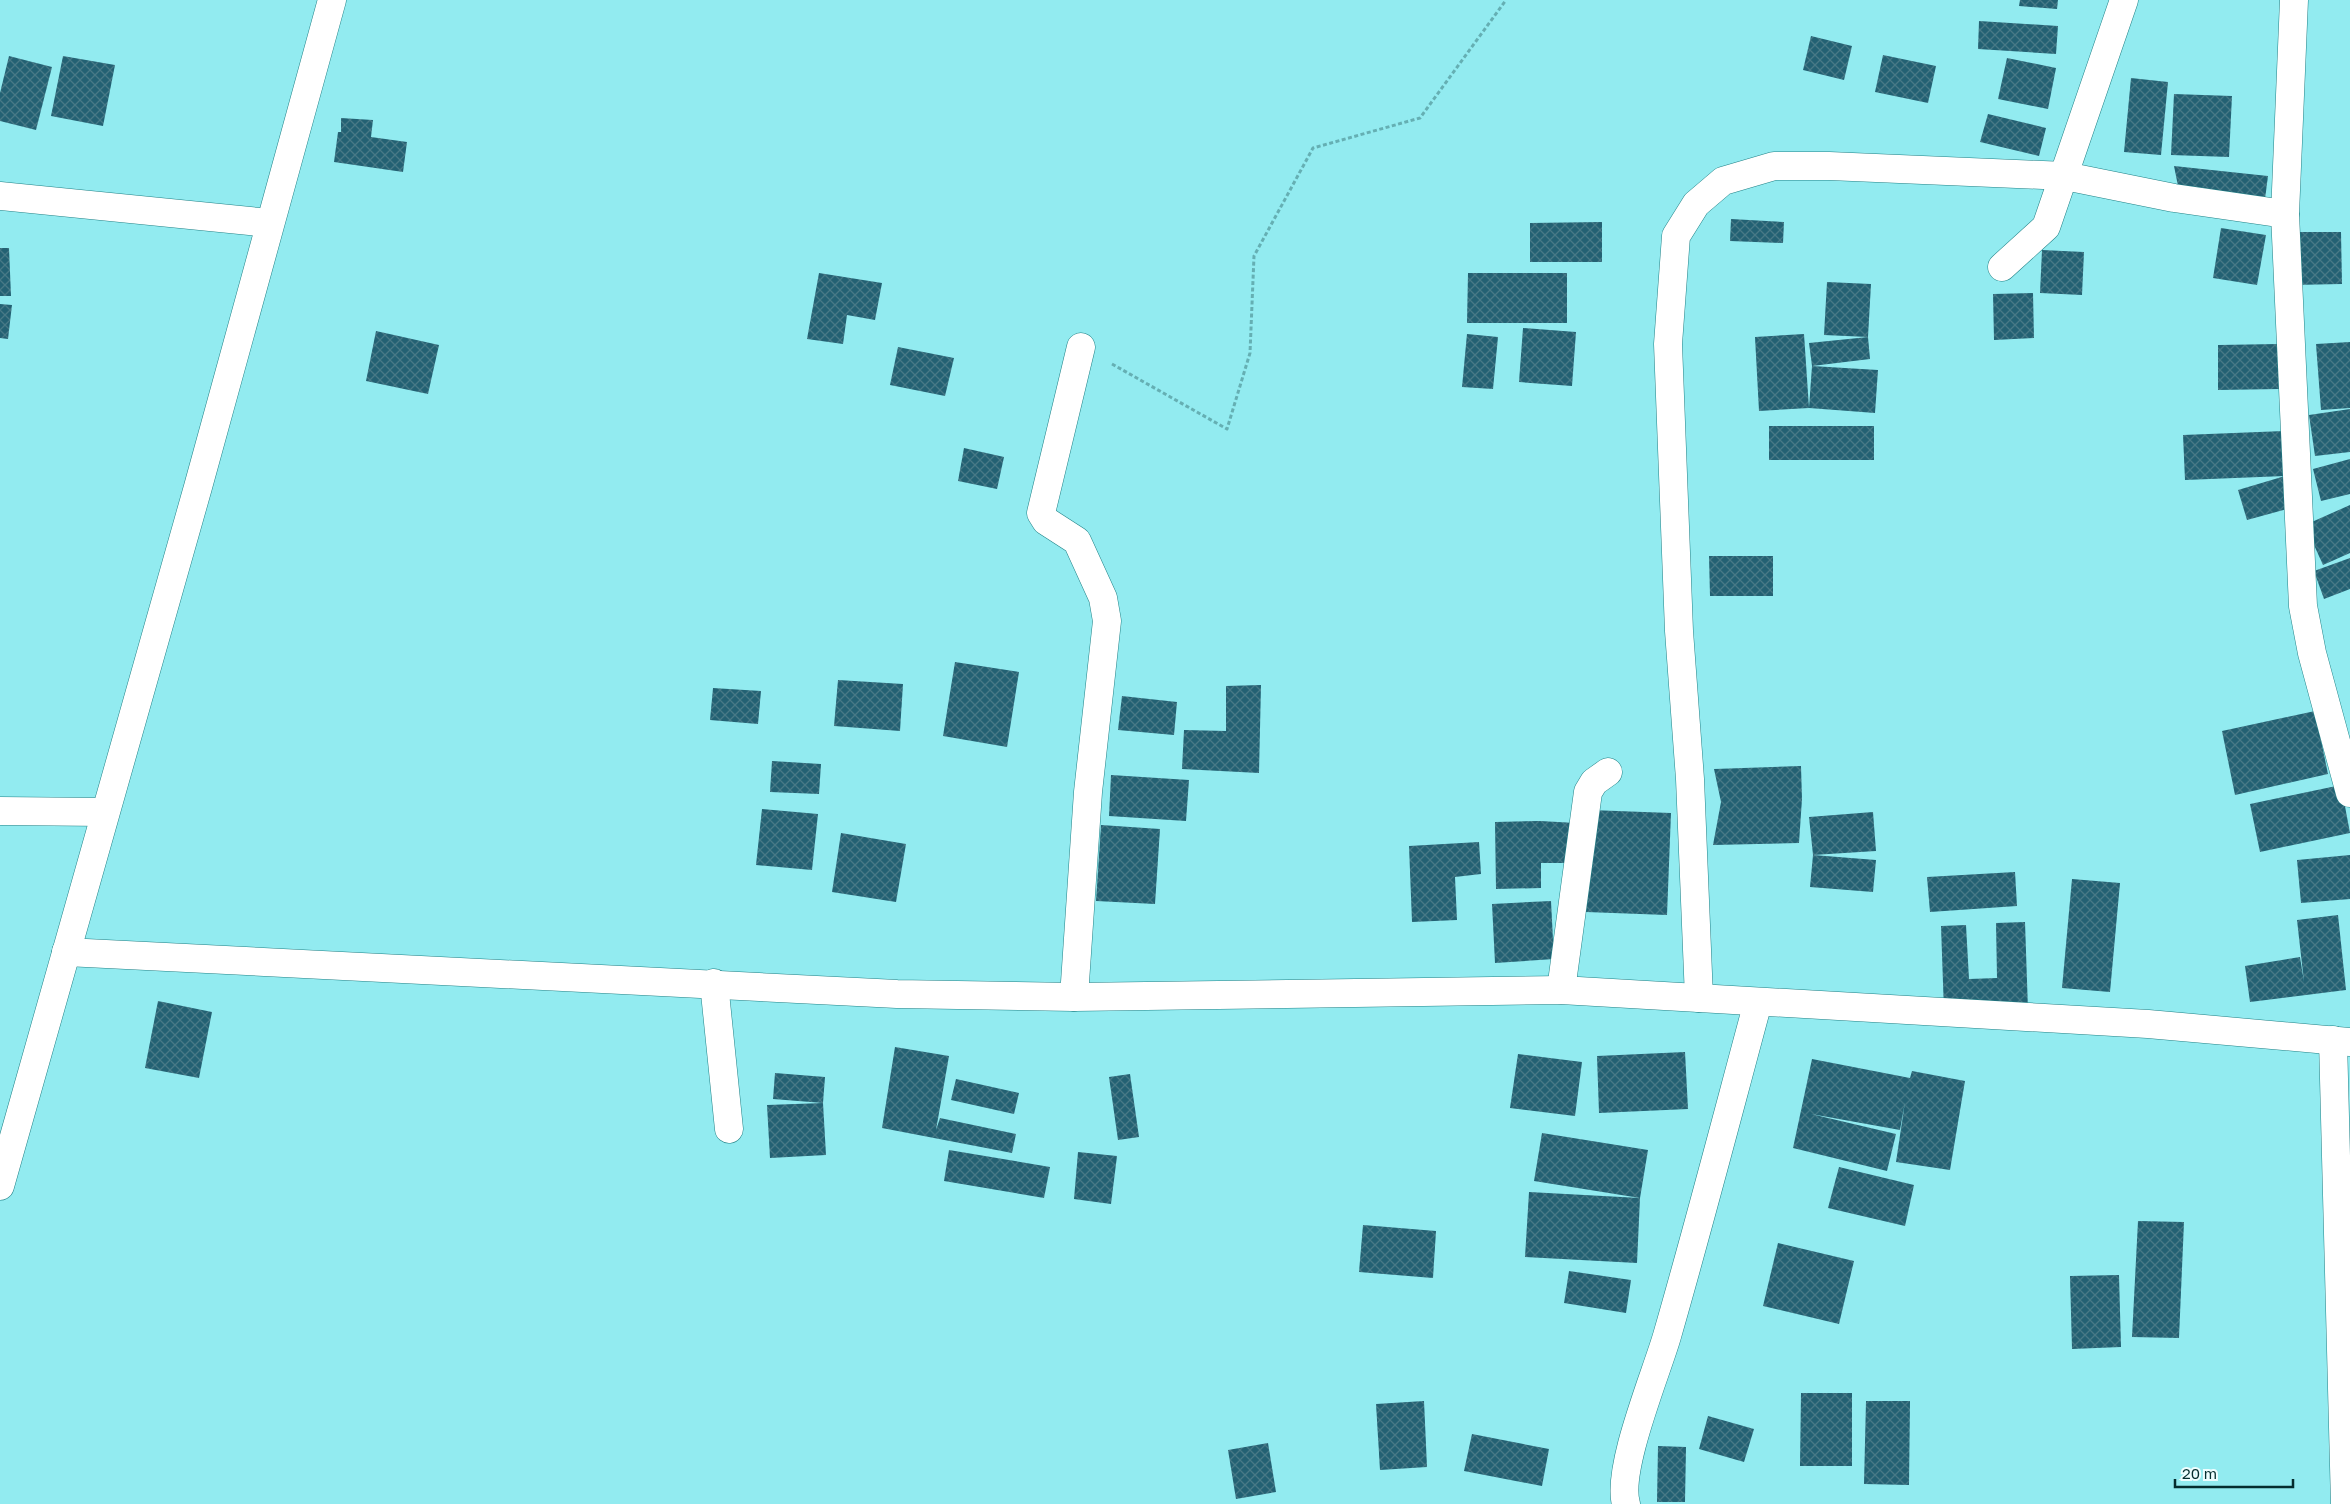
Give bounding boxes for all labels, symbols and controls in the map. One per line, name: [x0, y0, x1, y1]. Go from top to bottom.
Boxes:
scale bar: [2175, 1456, 2292, 1488]
text: 20 m: [2182, 1464, 2217, 1482]

